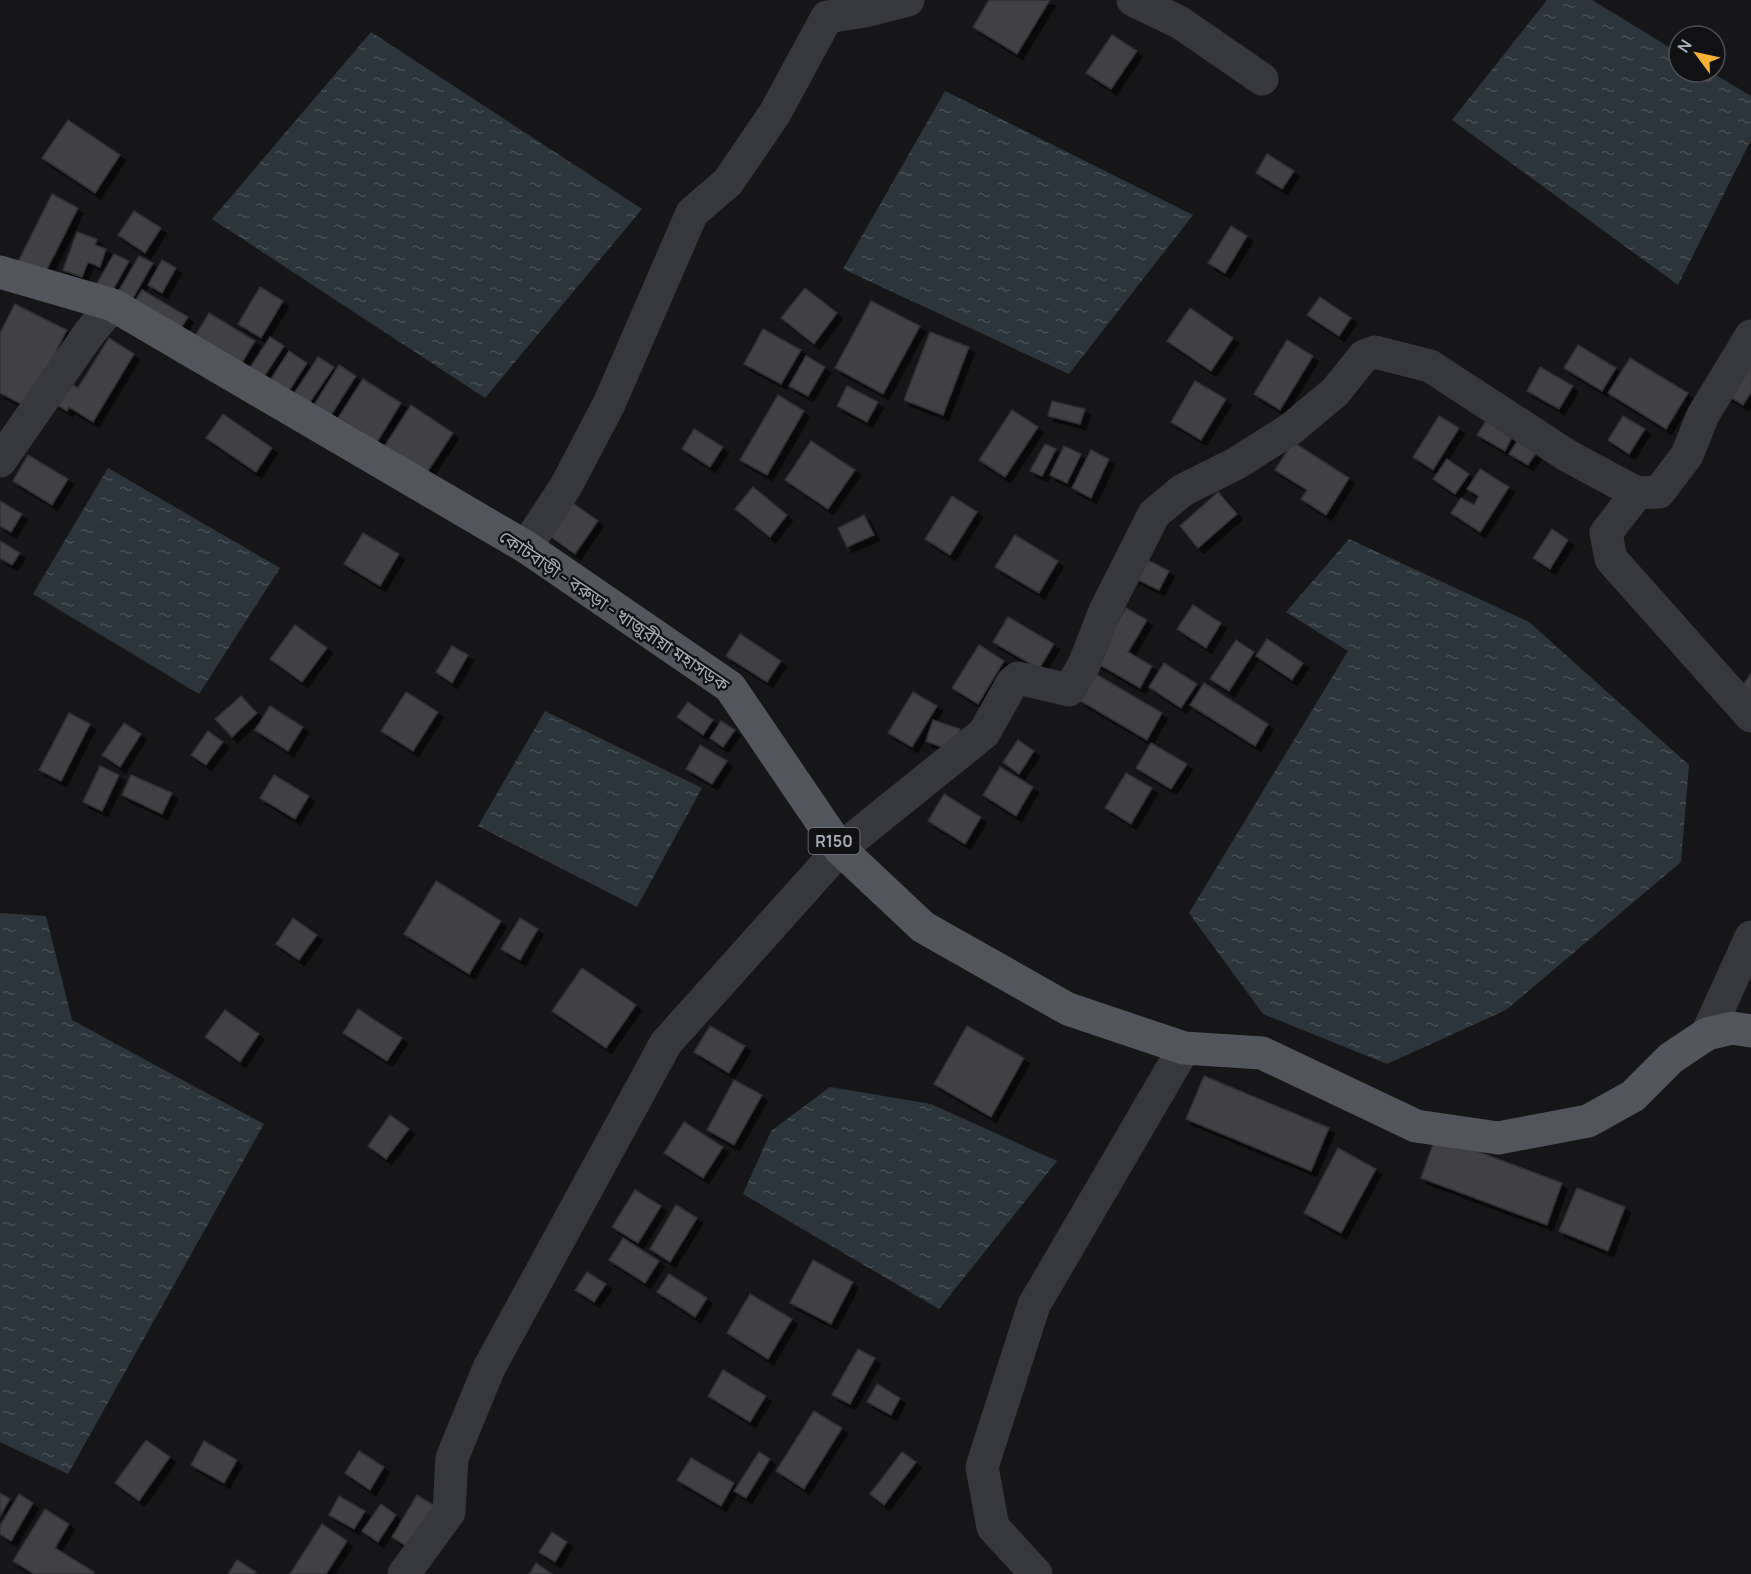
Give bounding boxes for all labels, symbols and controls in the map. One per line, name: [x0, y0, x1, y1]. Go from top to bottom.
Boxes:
north arrow: [1667, 24, 1727, 84]
text: N: [1672, 35, 1697, 57]
street label: কোটবাড়ী - বরুড়া - খাজুরীয়া মহাসড়ক: [495, 524, 734, 696]
road number: R150: [808, 828, 860, 854]

